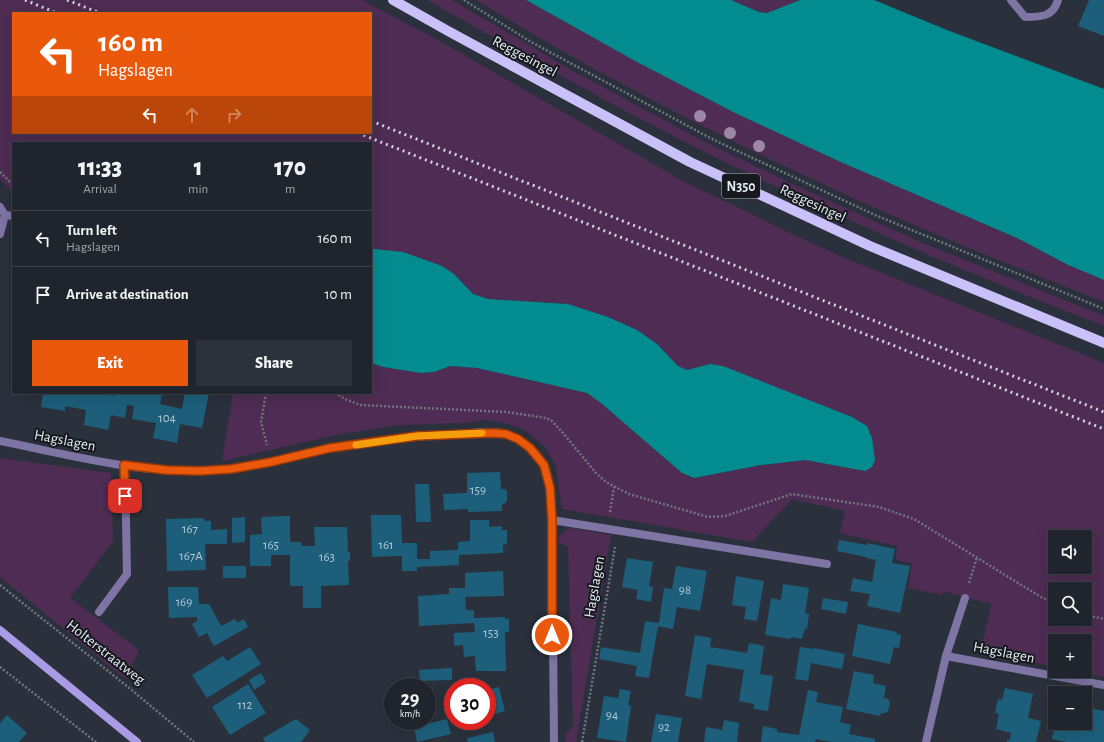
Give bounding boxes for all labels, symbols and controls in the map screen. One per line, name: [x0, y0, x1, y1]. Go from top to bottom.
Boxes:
icon: left: [32, 28, 84, 80]
text: 160 m: [98, 29, 163, 57]
street label: Reggesingel: [490, 33, 560, 80]
text: Hagslagen: [98, 62, 173, 80]
icon: left: [139, 104, 161, 126]
icon: ahead: [181, 104, 203, 126]
icon: right: [223, 104, 245, 126]
text: 11:33: [78, 156, 122, 180]
text: 1: [194, 156, 203, 180]
text: 170: [274, 156, 306, 180]
road number: N350: [722, 174, 760, 198]
street label: Reggesingel: [777, 182, 848, 225]
text: Arrival: [83, 183, 117, 196]
text: min: [188, 183, 208, 196]
text: m: [285, 183, 295, 196]
text: Turn left: [66, 223, 117, 238]
icon: left: [32, 228, 54, 250]
text: 160 m: [317, 231, 352, 246]
text: Hagslagen: [66, 241, 120, 254]
icon: arrive: [32, 284, 54, 306]
text: Arrive at destination: [66, 287, 189, 302]
text: 10 m: [324, 287, 352, 302]
button: Exit: [32, 340, 188, 386]
button: Share: [196, 340, 352, 386]
house number: 104: [158, 412, 176, 425]
street label: Hagslagen: [33, 427, 97, 454]
pin: [108, 479, 142, 513]
house number: 159: [470, 484, 486, 497]
icon: arrive: [114, 485, 136, 507]
house number: 167: [182, 523, 199, 536]
map controls: [1048, 530, 1092, 730]
button: sound: [1048, 530, 1092, 574]
house number: 165: [263, 539, 279, 552]
house number: 161: [378, 539, 394, 552]
house number: 167A: [179, 550, 203, 563]
house number: 163: [319, 551, 335, 564]
street label: Hagslagen: [582, 555, 607, 619]
button: search: [1048, 582, 1092, 626]
house number: 98: [679, 584, 691, 597]
house number: 169: [176, 596, 192, 609]
position arrow: [531, 614, 573, 656]
street label: Holterstraatweg: [64, 617, 148, 688]
house number: 153: [483, 627, 499, 640]
button: +: [1048, 634, 1092, 678]
street label: Hagslagen: [972, 639, 1036, 666]
speed limit sign: 30: [444, 678, 496, 730]
button: −: [1048, 686, 1092, 730]
text: 29: [400, 689, 420, 709]
house number: 112: [238, 699, 253, 712]
text: km/h: [400, 709, 420, 719]
house number: 94: [606, 709, 618, 722]
house number: 92: [658, 721, 670, 734]

